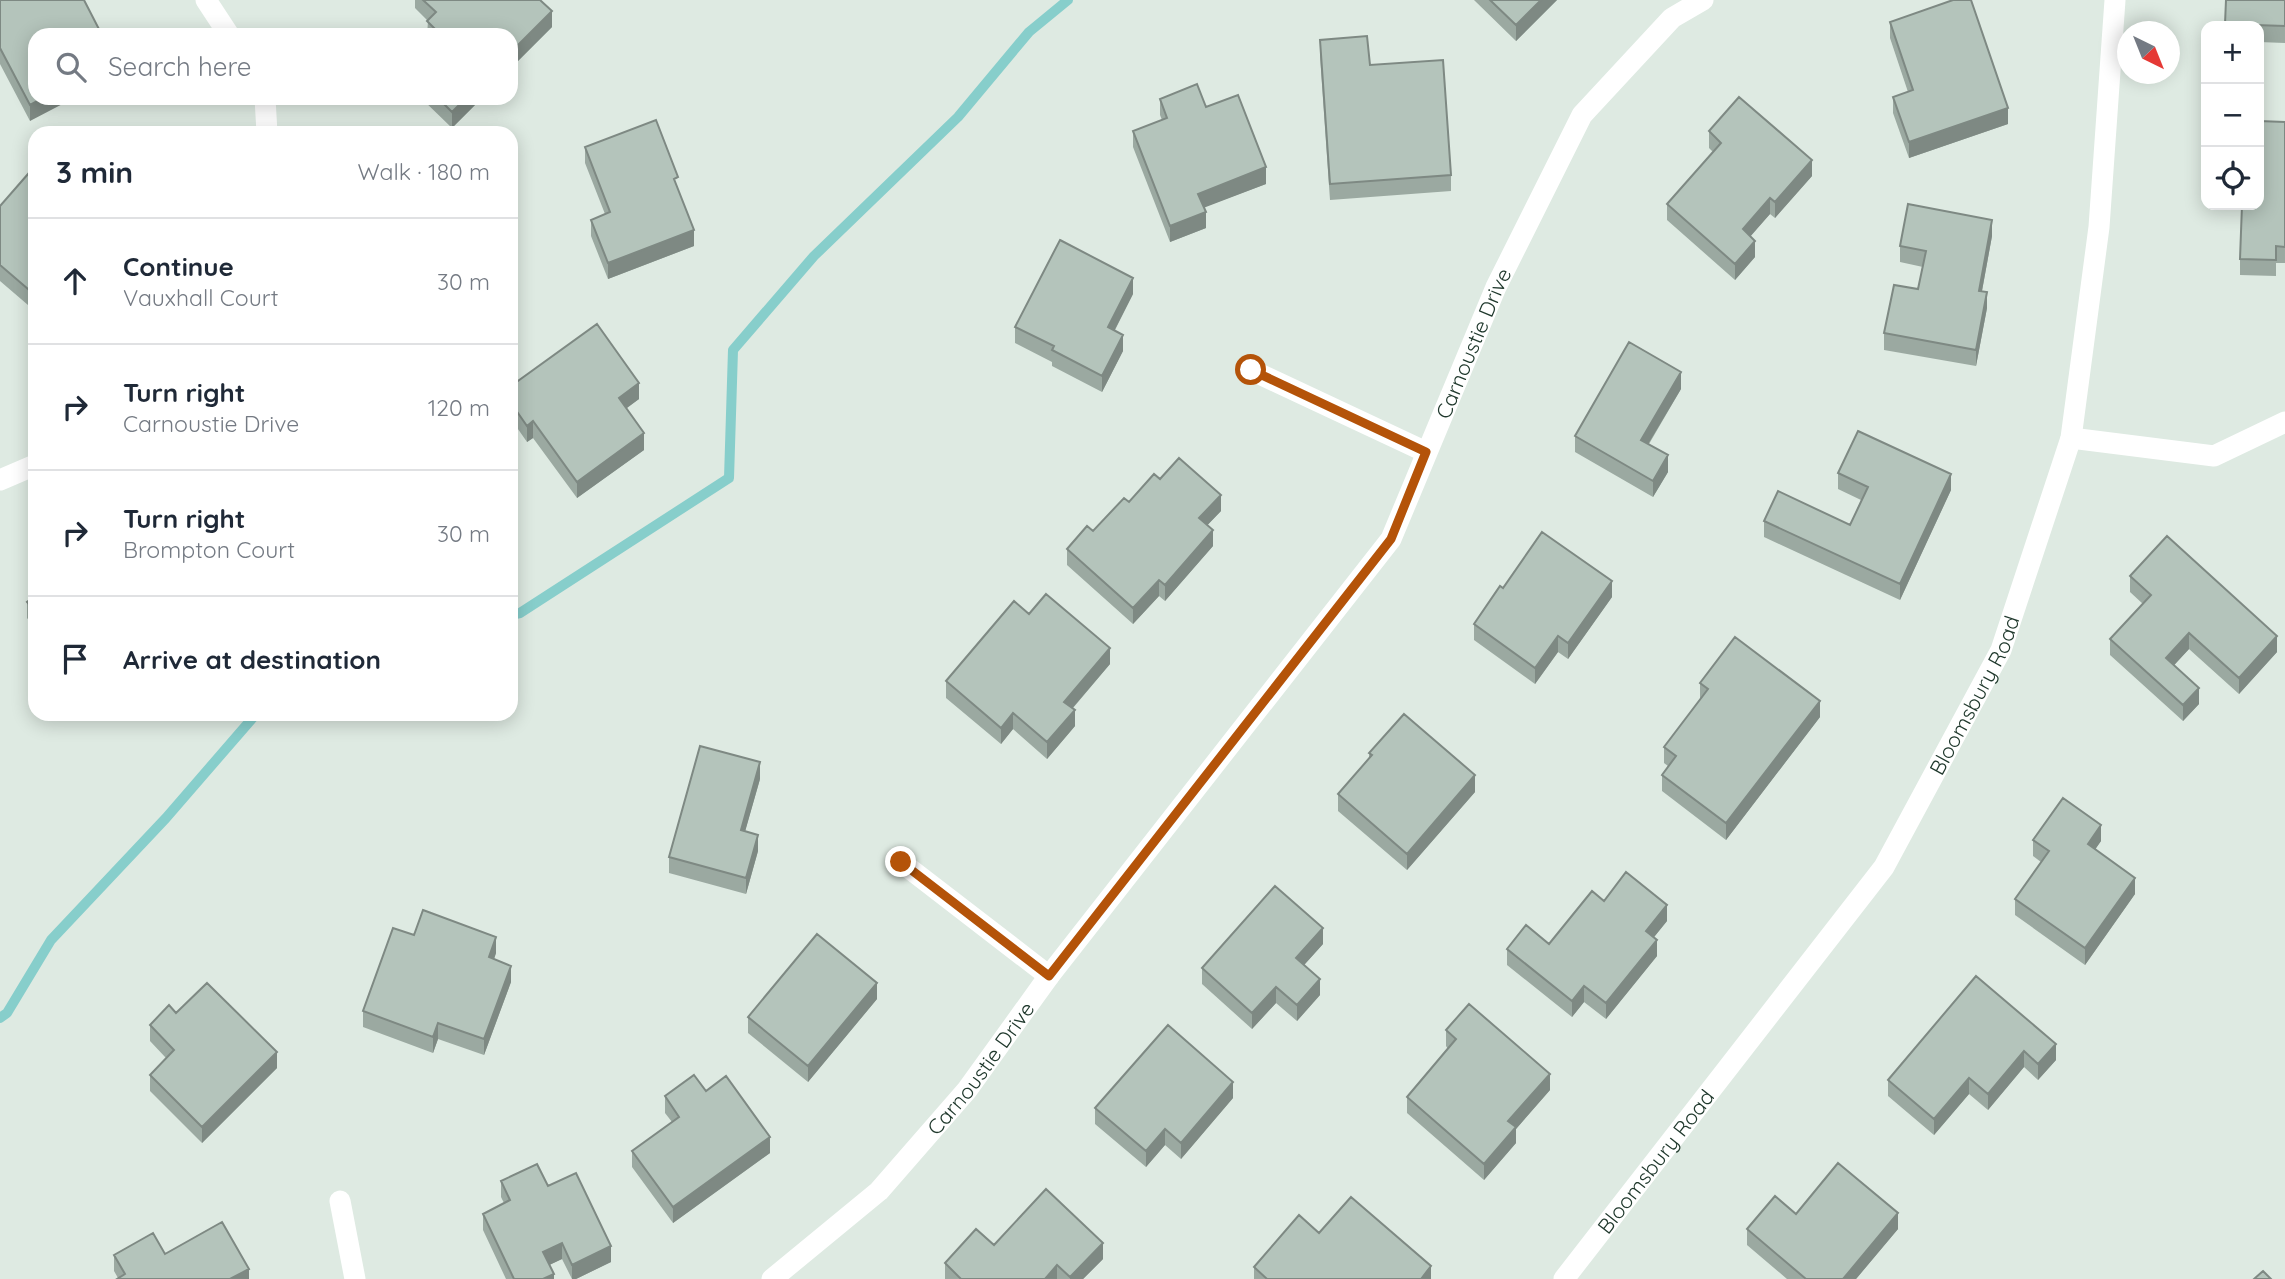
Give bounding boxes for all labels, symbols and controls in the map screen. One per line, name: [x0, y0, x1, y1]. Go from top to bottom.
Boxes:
north arrow: [2117, 21, 2180, 84]
map controls: [2201, 21, 2264, 210]
button: +: [2201, 21, 2264, 84]
search box: [28, 28, 518, 105]
icon: search: [52, 48, 90, 86]
text: Search here: [108, 50, 252, 83]
button: −: [2201, 84, 2264, 147]
button: locate: [2201, 147, 2264, 210]
text: 3 min: [56, 153, 133, 191]
text: Walk · 180 m: [358, 157, 490, 186]
text: Continue: [123, 250, 234, 283]
icon: ahead: [56, 262, 94, 300]
street label: Carnoustie Drive: [1430, 264, 1516, 422]
text: 30 m: [437, 267, 490, 296]
text: Vauxhall Court: [123, 283, 278, 312]
route start: [1235, 354, 1266, 385]
text: Turn right: [123, 376, 245, 409]
icon: right: [56, 388, 94, 426]
text: 120 m: [428, 393, 490, 422]
text: Carnoustie Drive: [123, 409, 299, 438]
text: Turn right: [123, 502, 245, 535]
icon: right: [56, 514, 94, 552]
text: 30 m: [437, 519, 490, 548]
text: Brompton Court: [123, 535, 295, 564]
street label: Bloomsbury Road: [1923, 612, 2024, 779]
icon: arrive: [56, 640, 94, 678]
text: Arrive at destination: [123, 643, 381, 676]
route end: [885, 846, 916, 877]
street label: Carnoustie Drive: [921, 996, 1039, 1140]
street label: Bloomsbury Road: [1591, 1084, 1719, 1238]

